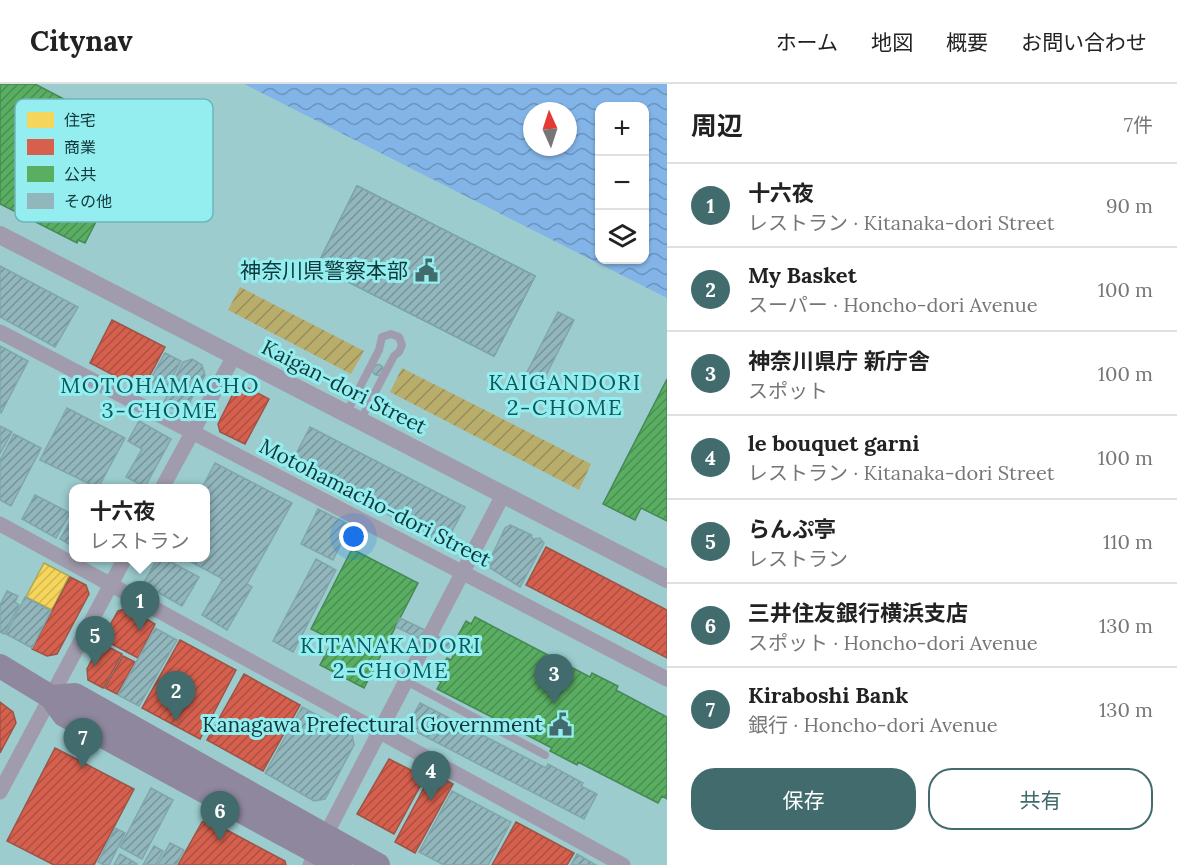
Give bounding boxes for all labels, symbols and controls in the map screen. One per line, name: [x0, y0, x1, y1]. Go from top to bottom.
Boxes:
text: Citynav: [30, 23, 133, 59]
text: ホーム: [776, 29, 838, 56]
text: 地図: [871, 29, 913, 56]
text: 概要: [946, 29, 988, 56]
text: お問い合わせ: [1021, 29, 1147, 56]
legend: [15, 99, 213, 222]
north arrow: [523, 102, 577, 156]
map controls: [595, 102, 649, 264]
button: +: [595, 102, 649, 156]
text: 周辺: [691, 109, 743, 142]
text: 住宅: [64, 110, 96, 130]
text: 7件: [1124, 112, 1153, 137]
text: 商業: [64, 137, 96, 157]
button: −: [595, 156, 649, 210]
text: 公共: [64, 164, 96, 184]
text: 十六夜: [748, 179, 814, 207]
text: その他: [64, 191, 112, 211]
text: 1: [706, 193, 715, 218]
text: 90 m: [1106, 193, 1153, 218]
button: layers: [595, 210, 649, 264]
text: レストラン · Kitanaka-dori Street: [748, 210, 1054, 235]
place label: 神奈川県警察本部: [240, 257, 408, 284]
public building icon: 神奈川県警察本部: [413, 258, 439, 284]
text: My Basket: [748, 261, 857, 289]
text: 2: [705, 277, 716, 302]
text: 100 m: [1098, 277, 1153, 302]
text: スーパー · Honcho-dori Avenue: [748, 292, 1038, 317]
street label: Kaigan-dori Street: [257, 333, 432, 440]
text: 神奈川県庁 新庁舎: [748, 347, 930, 375]
text: 3: [705, 361, 716, 386]
text: 100 m: [1098, 361, 1153, 386]
district label: KAIGANDORI 2-CHOME: [488, 368, 642, 421]
district label: MOTOHAMACHO 3-CHOME: [60, 371, 260, 424]
text: スポット: [748, 378, 828, 403]
text: le bouquet garni: [748, 429, 920, 457]
street label: Motohamacho-dori Street: [255, 432, 496, 573]
text: 4: [705, 445, 716, 470]
text: 100 m: [1098, 445, 1153, 470]
text: レストラン · Kitanaka-dori Street: [748, 460, 1054, 485]
popup: [69, 484, 210, 562]
text: 十六夜: [90, 497, 156, 525]
text: らんぷ亭: [748, 515, 836, 543]
your location: [339, 522, 368, 551]
text: レストラン: [90, 528, 190, 553]
text: 5: [705, 529, 716, 554]
text: 110 m: [1103, 529, 1153, 554]
text: レストラン: [748, 546, 848, 571]
pin: 1: [120, 582, 160, 631]
text: 三井住友銀行横浜支店: [748, 599, 968, 627]
text: 6: [705, 613, 716, 638]
text: 130 m: [1099, 613, 1153, 638]
pin: 5: [76, 616, 115, 666]
text: スポット · Honcho-dori Avenue: [748, 630, 1038, 655]
district label: KITANAKADORI 2-CHOME: [300, 631, 482, 684]
pin: 3: [534, 654, 574, 704]
pin: 2: [156, 672, 195, 721]
text: Kiraboshi Bank: [748, 681, 908, 709]
text: 7: [706, 697, 715, 722]
text: 130 m: [1099, 697, 1153, 722]
place label: Kanagawa Prefectural Government: [202, 711, 544, 738]
public building icon: Kanagawa Prefectural Government: [548, 712, 574, 738]
text: 銀行 · Honcho-dori Avenue: [748, 712, 998, 737]
pin: 7: [64, 718, 103, 768]
pin: 4: [412, 752, 450, 801]
button: 保存: [691, 768, 916, 830]
button: 共有: [928, 768, 1153, 830]
pin: 6: [200, 792, 240, 841]

